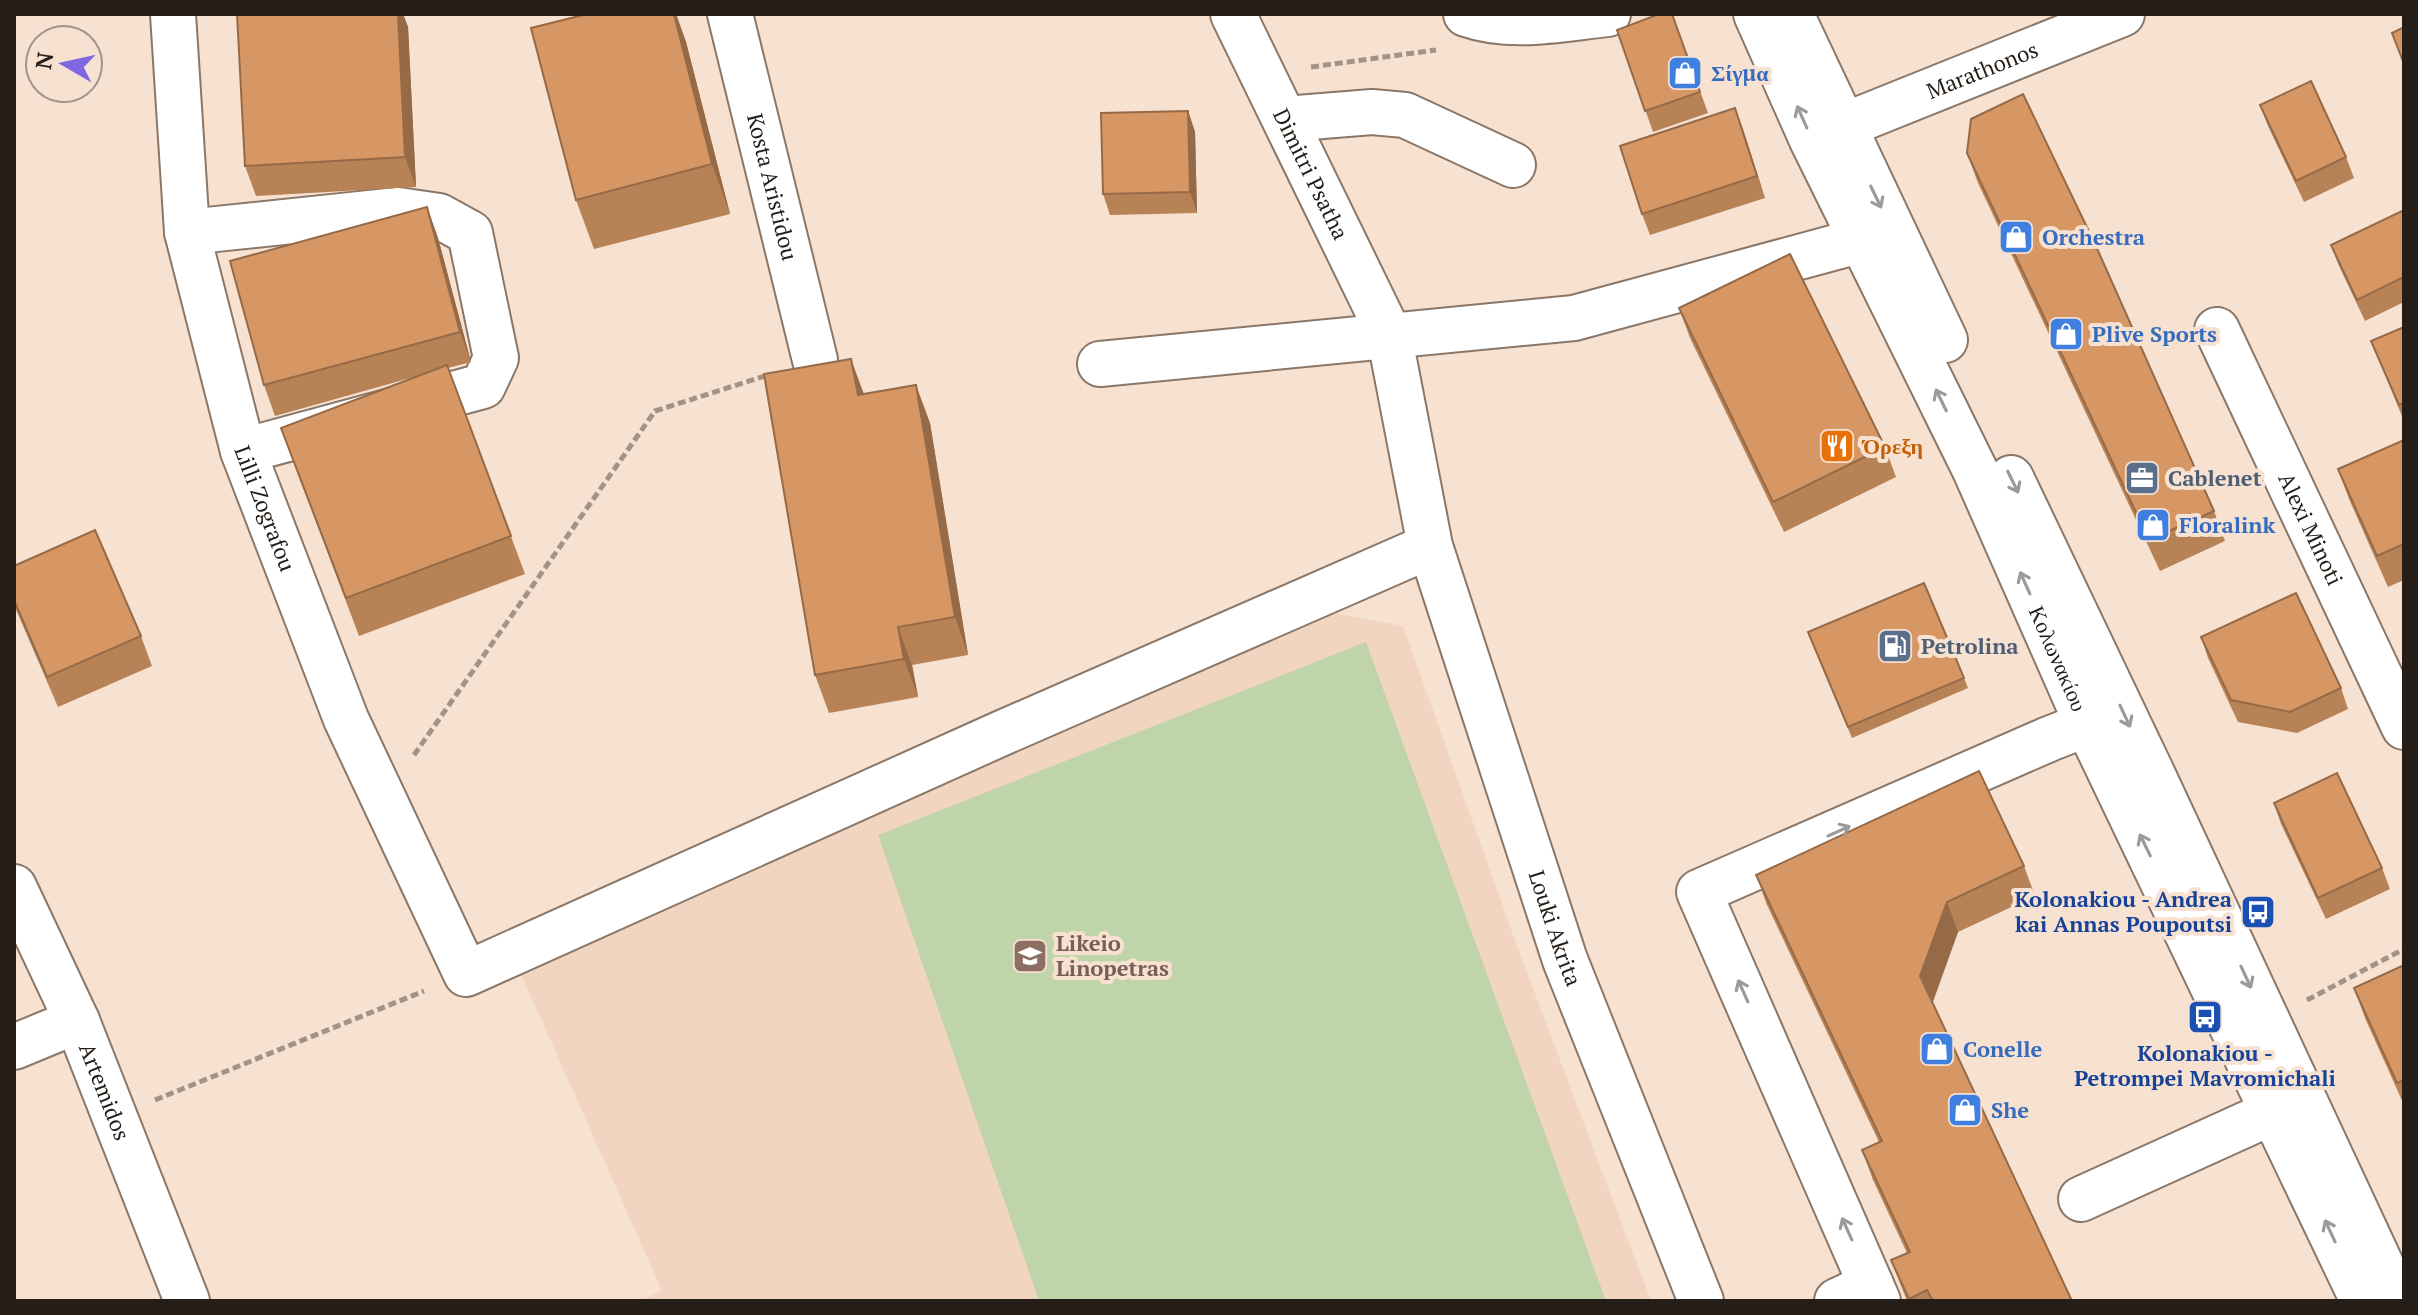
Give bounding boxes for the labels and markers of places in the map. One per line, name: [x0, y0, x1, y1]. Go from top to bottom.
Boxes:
shop icon: Σίγμα: [1666, 54, 1704, 92]
place label: Σίγμα: [1711, 58, 1769, 87]
shop icon: Orchestra: [1997, 218, 2035, 256]
place label: Orchestra: [2042, 222, 2145, 251]
shop icon: Plive Sports: [2047, 315, 2085, 353]
place label: Plive Sports: [2092, 319, 2217, 348]
restaurant icon: Όρεξη: [1818, 427, 1856, 465]
place label: Όρεξη: [1861, 431, 1923, 460]
office icon: Cablenet: [2123, 459, 2161, 497]
place label: Cablenet: [2168, 463, 2262, 492]
shop icon: Floralink: [2134, 506, 2172, 544]
place label: Floralink: [2179, 510, 2276, 539]
fuel station icon: Petrolina: [1876, 627, 1914, 665]
place label: Petrolina: [1921, 631, 2019, 660]
place label: Kolonakiou - Andrea kai Annas Poupoutsi: [2014, 884, 2232, 938]
bus stop icon: Kolonakiou - Andrea kai Annas Poupoutsi: [2239, 893, 2277, 931]
place label: Likeio Linopetras: [1056, 928, 1169, 982]
school or university icon: Likeio Linopetras: [1011, 937, 1049, 975]
bus stop icon: Kolonakiou - Petrompei Mavromichali: [2186, 998, 2224, 1036]
shop icon: Conelle: [1918, 1030, 1956, 1068]
place label: Conelle: [1963, 1034, 2043, 1063]
place label: Kolonakiou - Petrompei Mavromichali: [2074, 1038, 2336, 1092]
shop icon: She: [1946, 1091, 1984, 1129]
place label: She: [1991, 1095, 2029, 1124]

